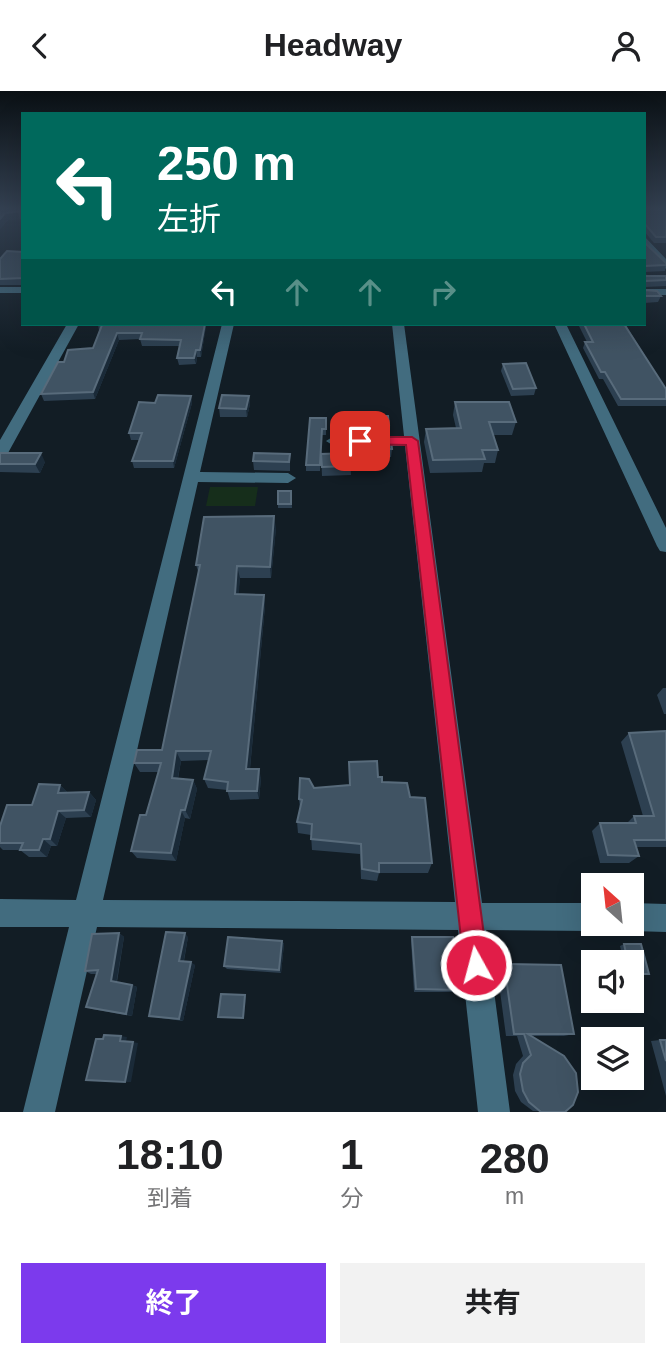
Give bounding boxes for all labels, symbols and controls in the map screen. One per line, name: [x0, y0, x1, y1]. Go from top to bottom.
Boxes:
icon: back: [21, 27, 59, 65]
text: Headway: [264, 27, 402, 63]
icon: person: [607, 27, 645, 65]
text: 250 m: [157, 136, 296, 190]
icon: left: [42, 140, 133, 231]
text: 左折: [157, 201, 221, 237]
icon: left: [205, 273, 243, 311]
icon: ahead: [278, 273, 316, 311]
icon: ahead: [351, 273, 389, 311]
icon: right: [424, 273, 462, 311]
pin: [330, 411, 390, 471]
icon: arrive: [341, 422, 379, 460]
north arrow: [581, 873, 644, 936]
map controls: [581, 873, 644, 1090]
position arrow: [439, 928, 513, 1002]
button: sound: [581, 950, 644, 1013]
button: layers: [581, 1027, 644, 1090]
text: 18:10: [116, 1131, 224, 1178]
text: 1: [340, 1131, 363, 1178]
text: 280: [480, 1135, 550, 1182]
text: m: [505, 1183, 524, 1209]
text: 到着: [147, 1185, 193, 1211]
text: 分: [340, 1185, 363, 1211]
button: 終了: [21, 1263, 326, 1343]
button: 共有: [340, 1263, 645, 1343]

